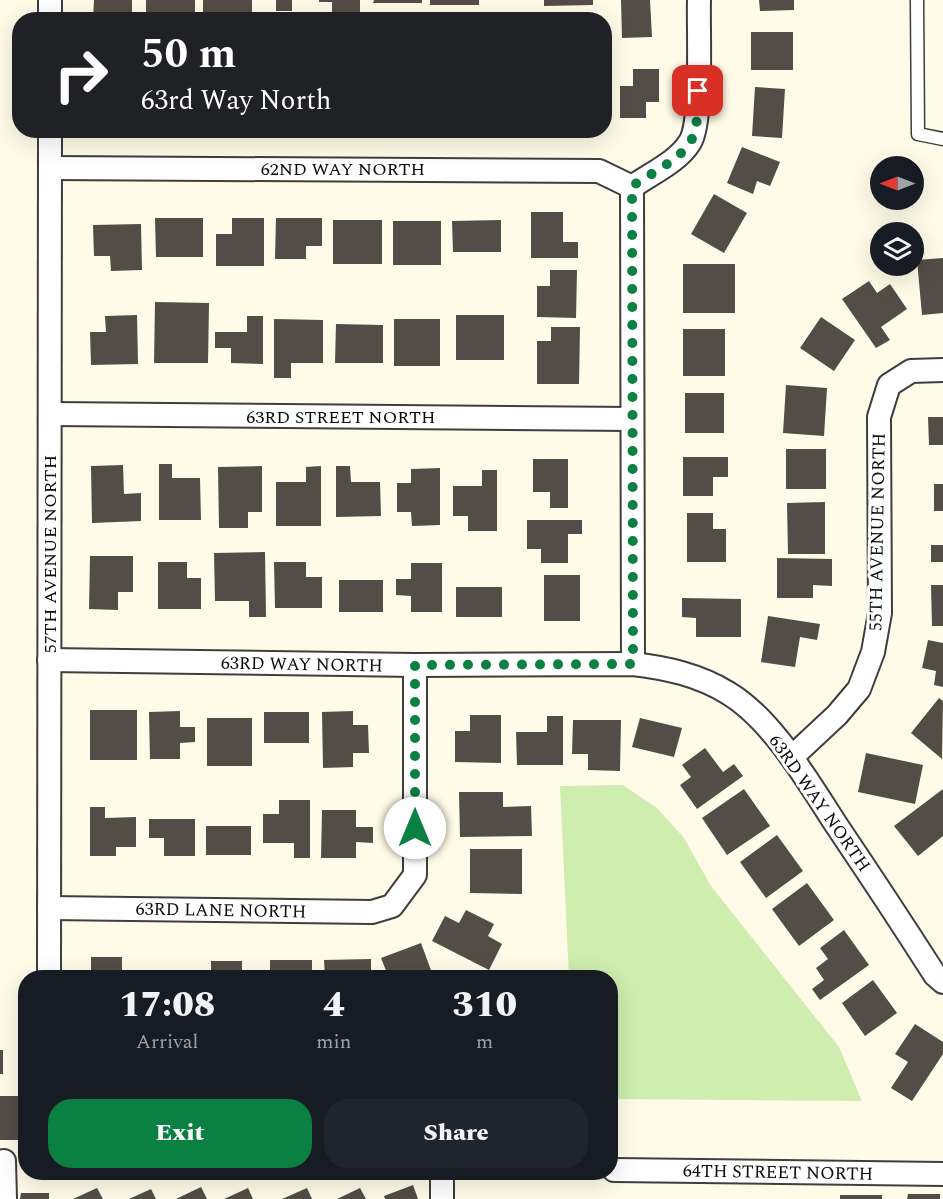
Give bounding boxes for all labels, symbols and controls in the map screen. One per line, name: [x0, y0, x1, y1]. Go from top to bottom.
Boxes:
text: 50 m: [141, 23, 236, 86]
icon: right: [42, 36, 120, 114]
pin: [672, 65, 723, 116]
icon: arrive: [681, 74, 714, 107]
text: 63rd Way North: [141, 80, 331, 122]
street label: 62ND WAY NORTH: [261, 156, 425, 183]
north arrow: [870, 156, 924, 210]
map controls: [870, 156, 924, 276]
button: layers: [870, 222, 924, 276]
street label: 63RD STREET NORTH: [246, 404, 436, 431]
street label: 55TH AVENUE NORTH: [862, 433, 893, 631]
street label: 57TH AVENUE NORTH: [37, 455, 64, 653]
street label: 63RD WAY NORTH: [221, 650, 383, 679]
street label: 63RD WAY NORTH: [762, 729, 877, 877]
position arrow: [383, 796, 447, 860]
street label: 63RD LANE NORTH: [135, 896, 307, 925]
text: 17:08: [119, 978, 215, 1033]
text: 4: [323, 978, 345, 1033]
text: 310: [452, 978, 517, 1033]
text: Arrival: [136, 1027, 198, 1057]
text: min: [316, 1027, 351, 1057]
text: m: [476, 1027, 493, 1057]
button: Exit: [48, 1099, 312, 1168]
button: Share: [324, 1099, 588, 1168]
street label: 64TH STREET NORTH: [683, 1157, 873, 1188]

